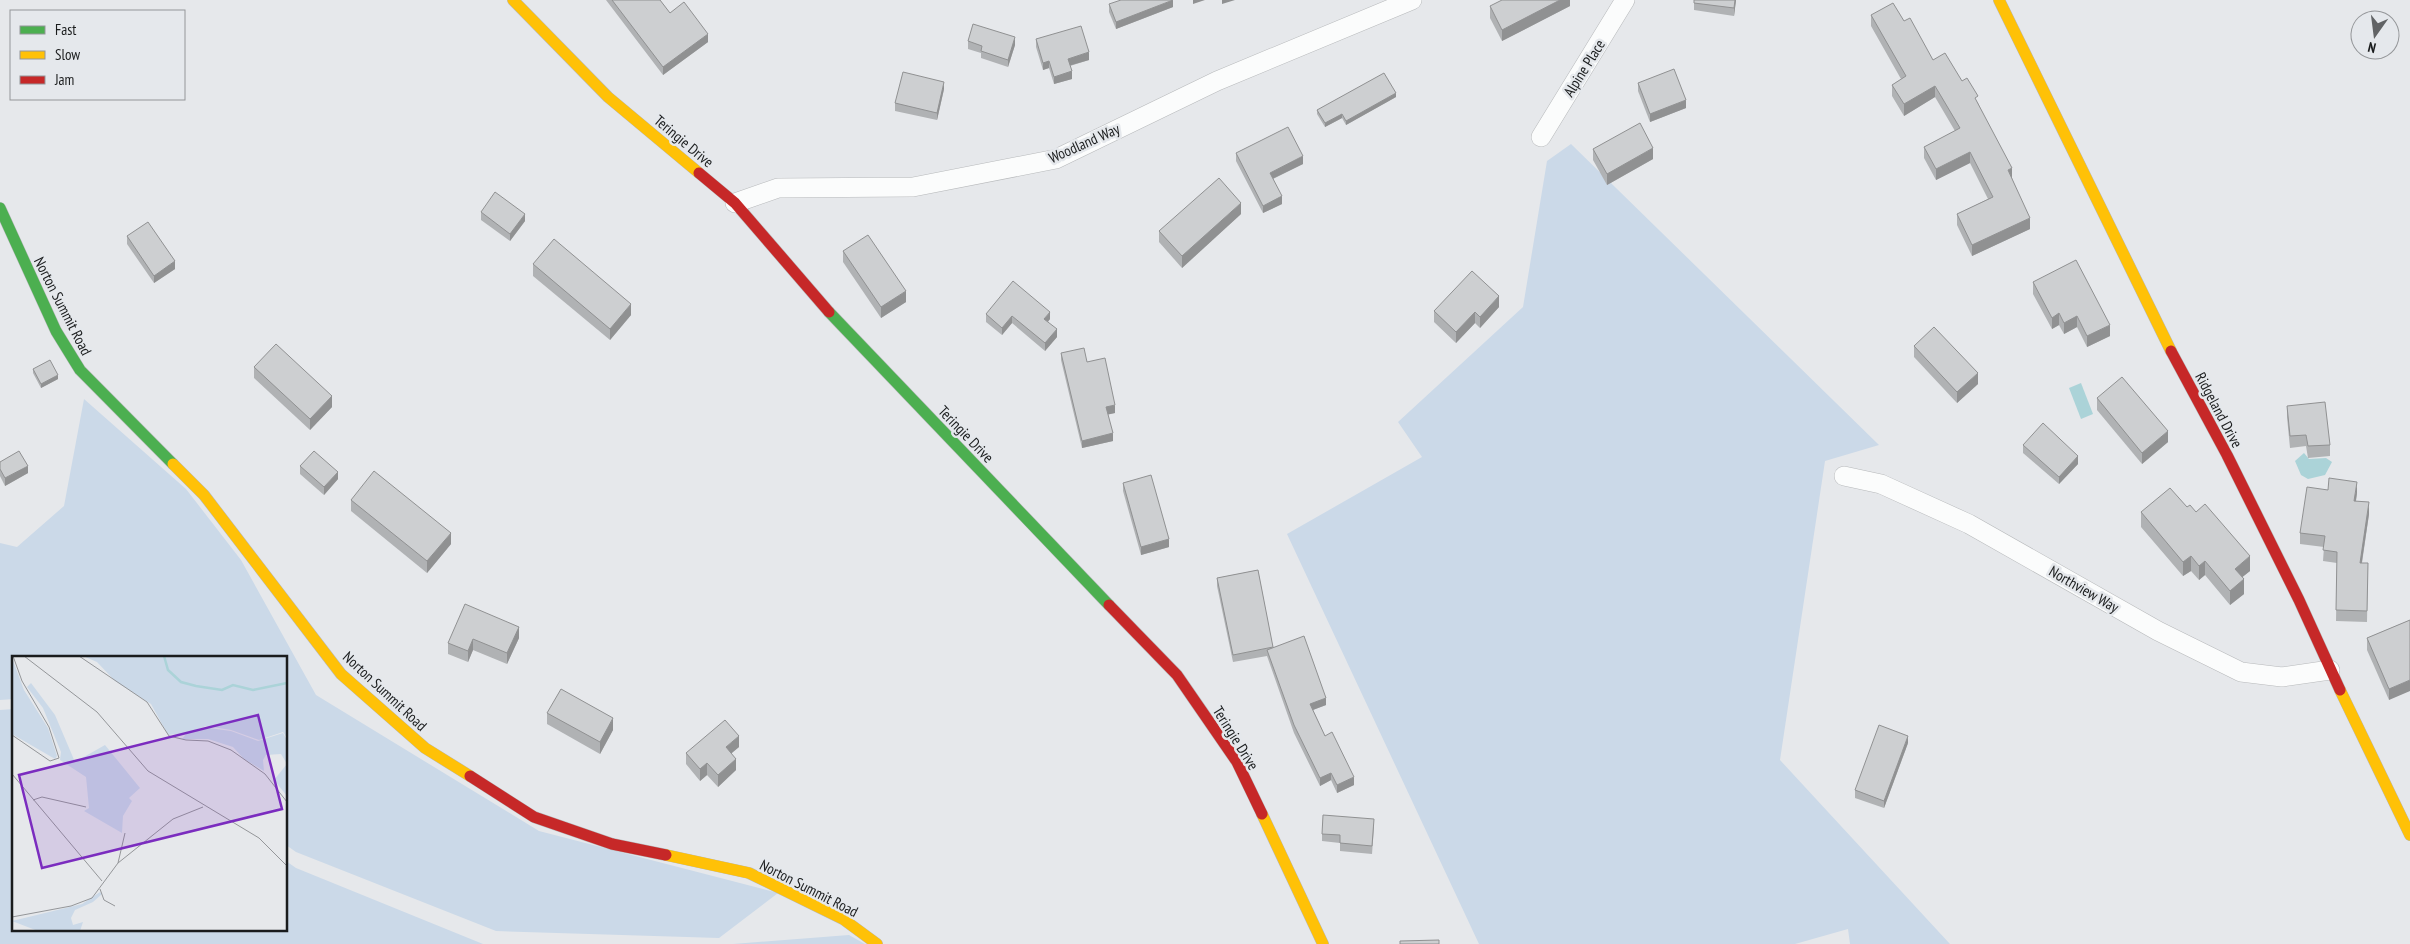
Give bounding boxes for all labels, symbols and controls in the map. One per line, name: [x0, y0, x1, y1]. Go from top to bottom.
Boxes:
legend: [10, 10, 185, 100]
north arrow: [2350, 10, 2400, 60]
text: Fast: [55, 20, 76, 39]
street label: Alpine Place: [1559, 36, 1609, 100]
text: N: [2366, 38, 2378, 57]
text: Slow: [55, 45, 80, 64]
text: Jam: [54, 70, 74, 89]
street label: Teringie Drive: [650, 111, 718, 171]
street label: Woodland Way: [1046, 119, 1123, 167]
street label: Norton Summit Road: [30, 254, 96, 358]
street label: Ridgeland Drive: [2191, 369, 2247, 451]
street label: Teringie Drive: [934, 402, 998, 466]
street label: Northview Way: [2046, 561, 2123, 617]
street label: Norton Summit Road: [339, 647, 431, 735]
inset map: [12, 656, 288, 932]
street label: Teringie Drive: [1209, 703, 1263, 773]
street label: Norton Summit Road: [757, 855, 861, 921]

